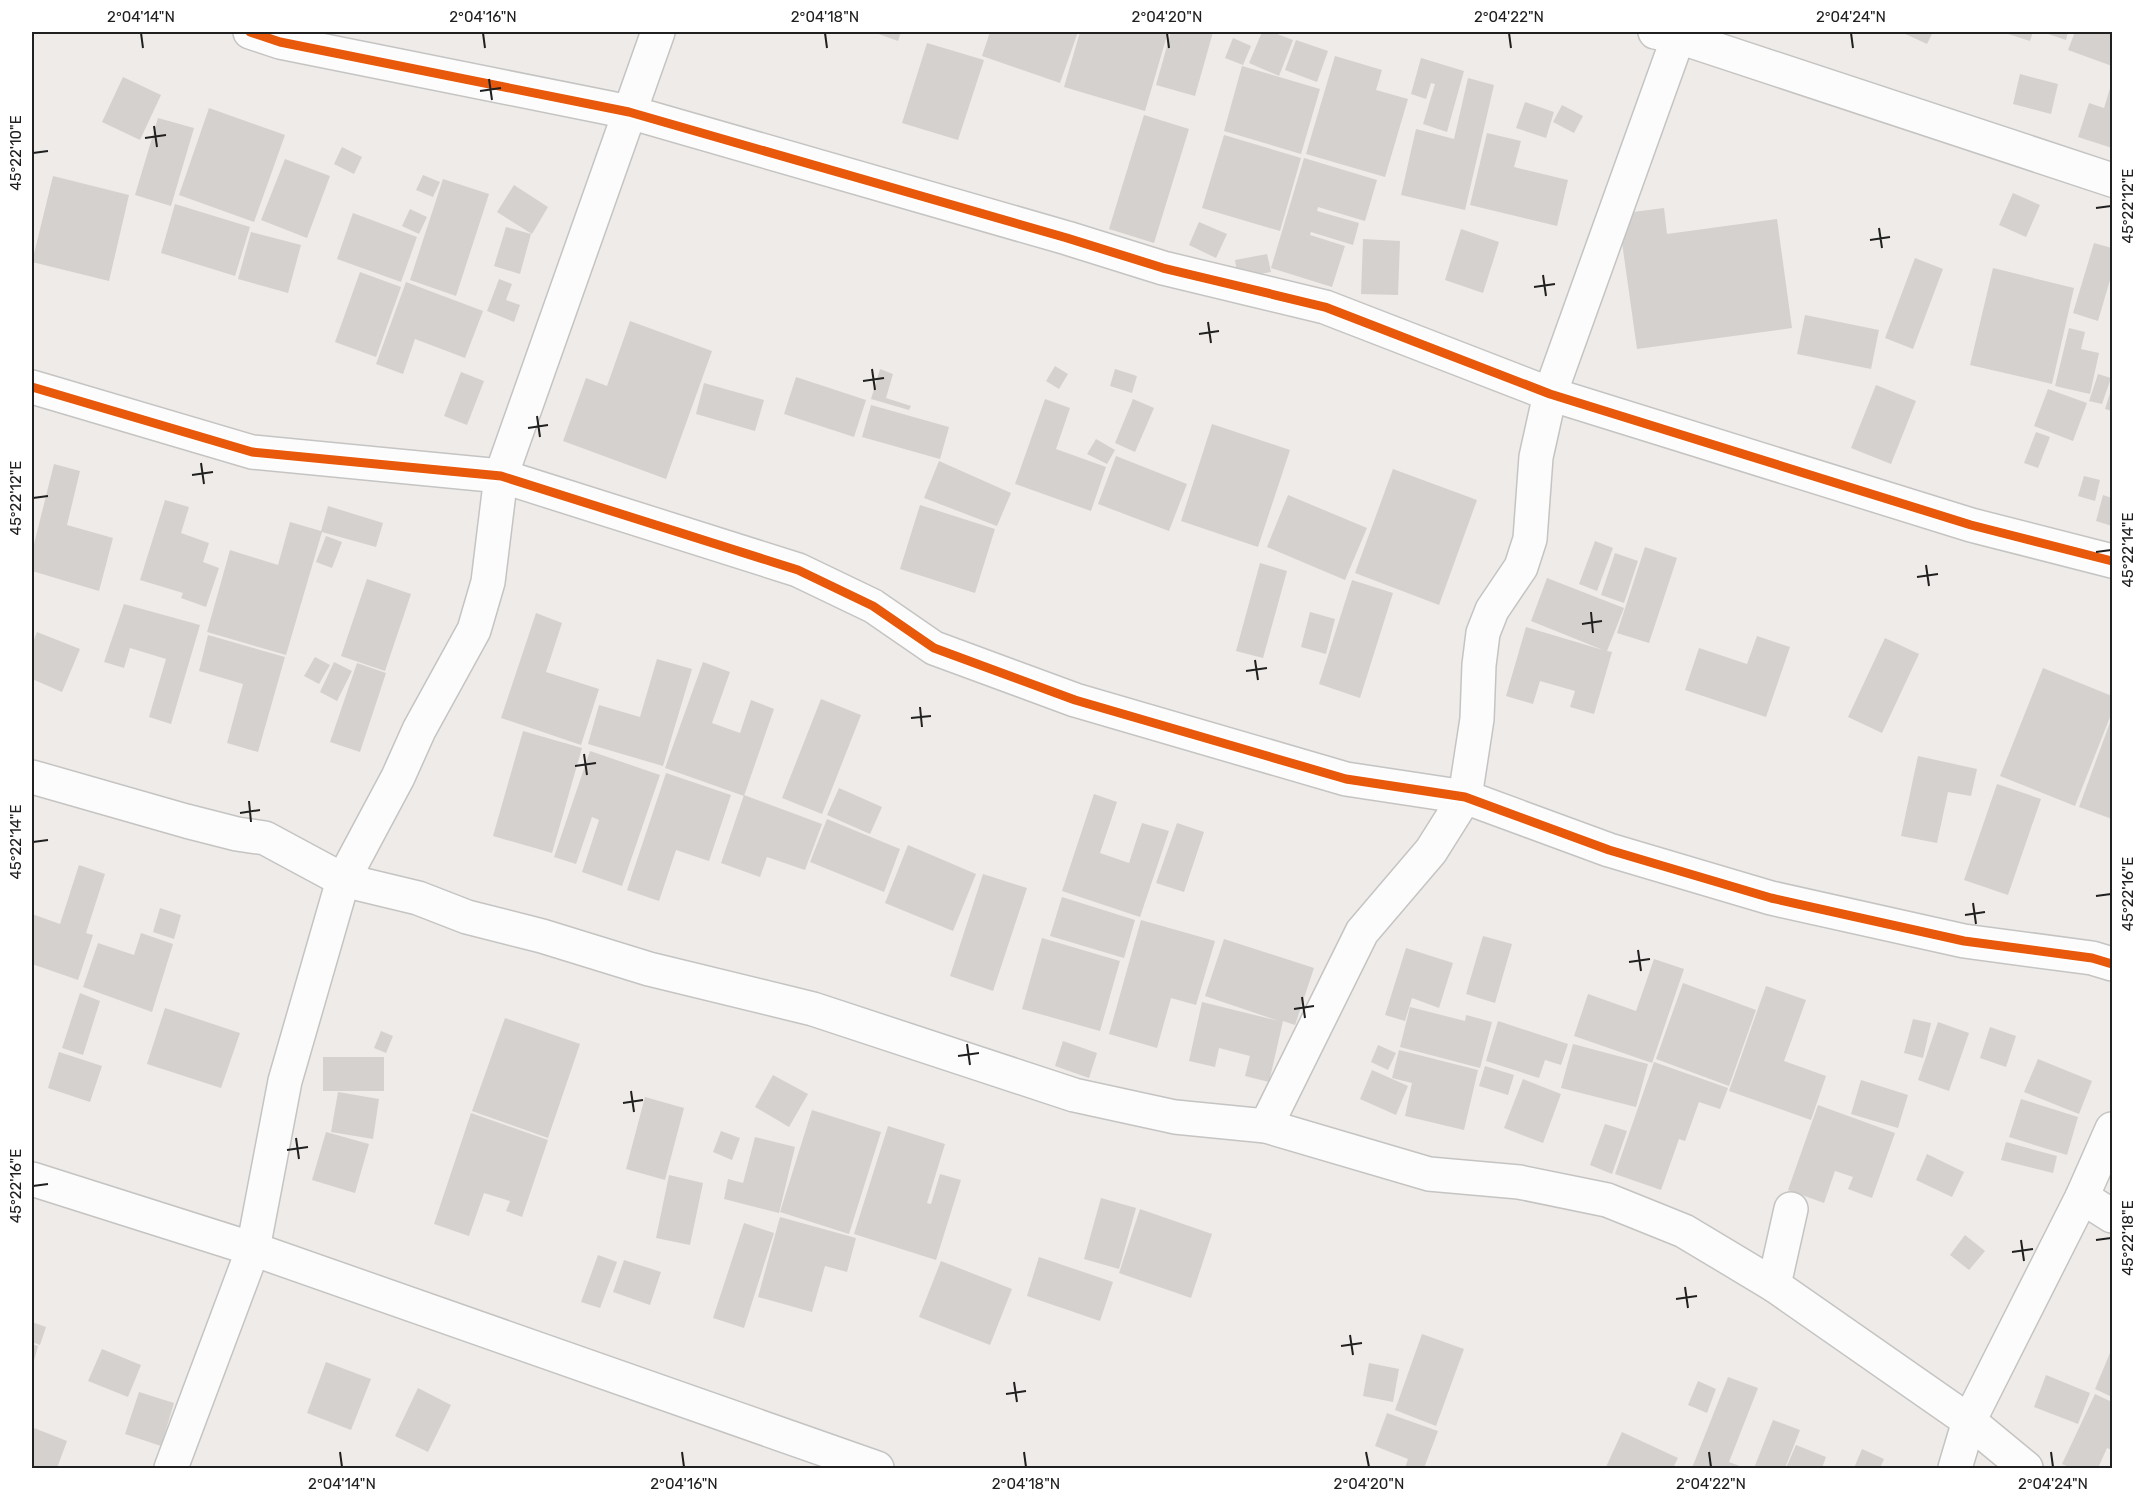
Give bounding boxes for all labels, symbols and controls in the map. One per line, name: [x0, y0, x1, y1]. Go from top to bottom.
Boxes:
text: 2°04'14"N: [107, 8, 175, 26]
text: 2°04'16"N: [449, 8, 517, 26]
text: 2°04'18"N: [791, 8, 859, 26]
text: 2°04'20"N: [1132, 8, 1202, 26]
text: 2°04'22"N: [1474, 8, 1544, 26]
text: 2°04'24"N: [1816, 8, 1886, 26]
text: 45°22'10"E: [7, 115, 25, 191]
text: 45°22'12"E: [2119, 169, 2137, 243]
text: 45°22'12"E: [7, 461, 25, 535]
text: 45°22'14"E: [2119, 512, 2137, 588]
text: 45°22'14"E: [7, 804, 25, 880]
text: 45°22'16"E: [2119, 857, 2137, 931]
text: 45°22'16"E: [7, 1149, 25, 1223]
text: 45°22'18"E: [2119, 1200, 2137, 1276]
text: 2°04'14"N: [308, 1475, 376, 1493]
text: 2°04'16"N: [650, 1475, 718, 1493]
text: 2°04'18"N: [992, 1475, 1060, 1493]
text: 2°04'20"N: [1334, 1475, 1404, 1493]
text: 2°04'22"N: [1676, 1475, 1746, 1493]
text: 2°04'24"N: [2018, 1475, 2088, 1493]

